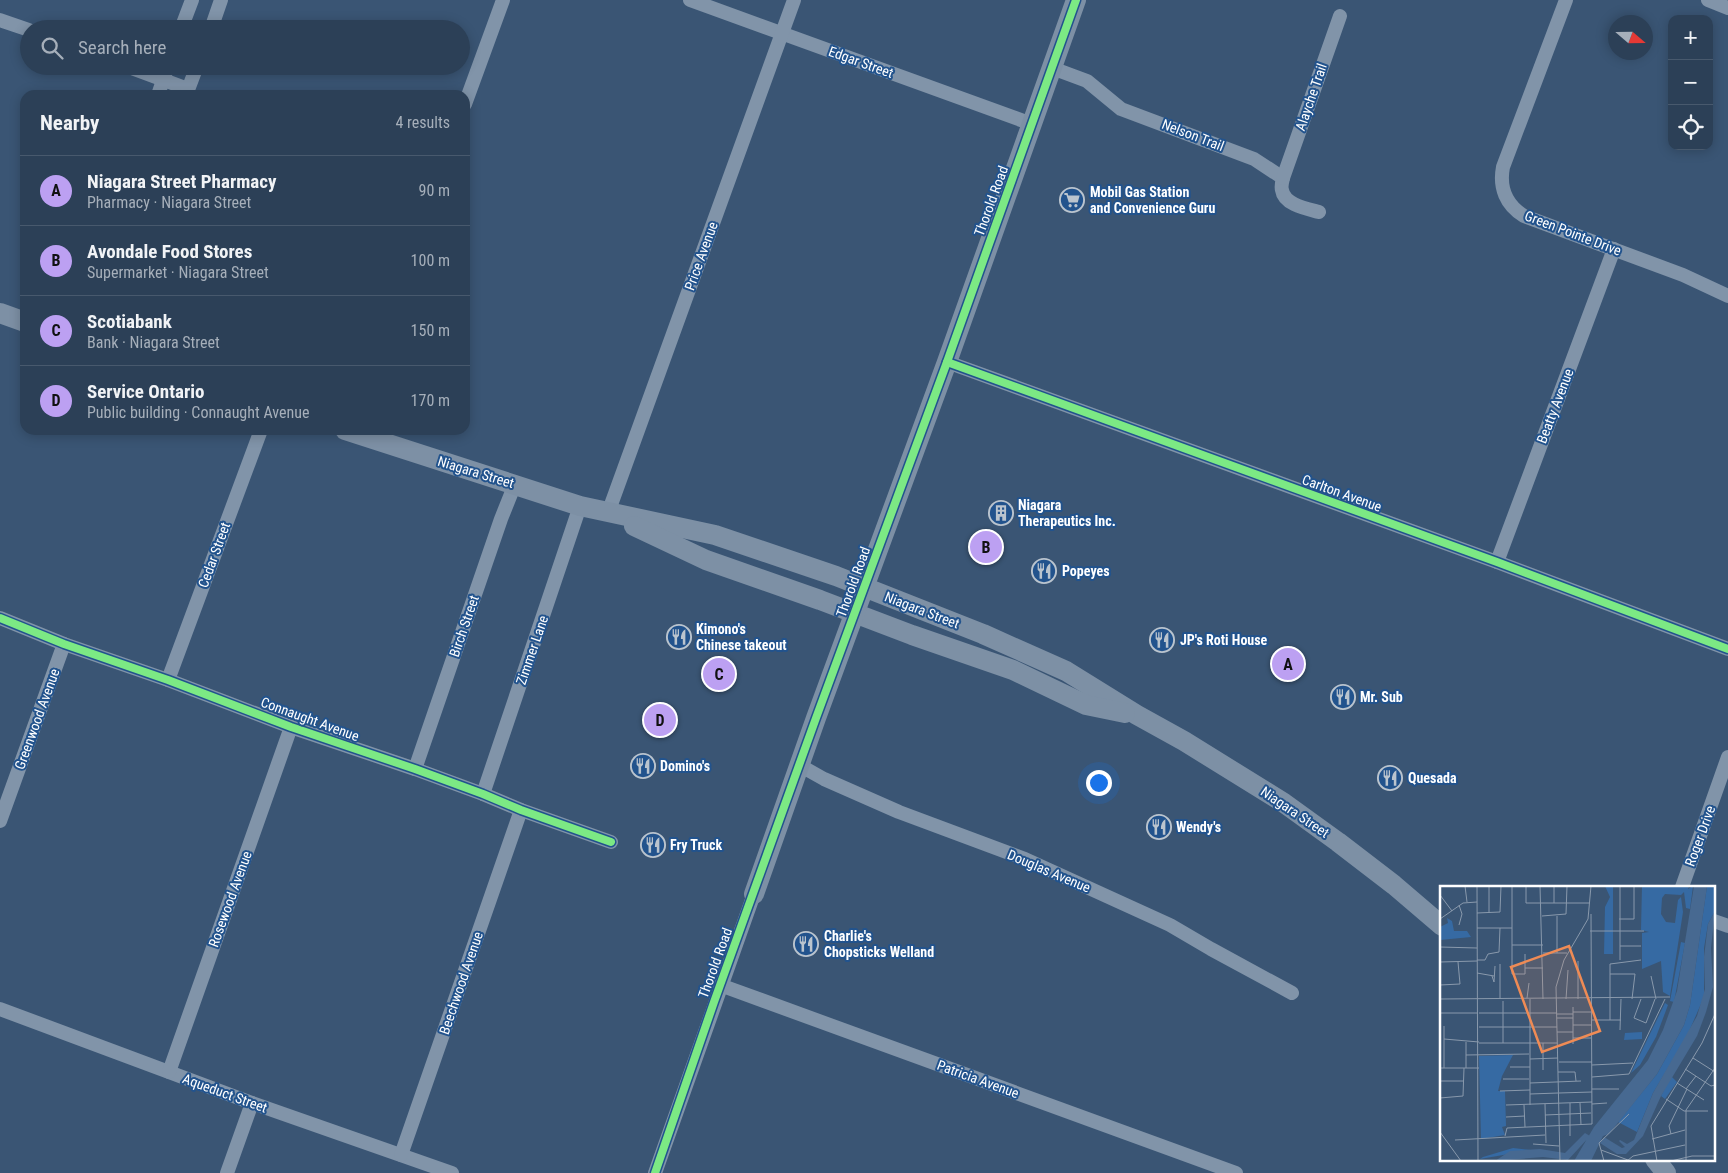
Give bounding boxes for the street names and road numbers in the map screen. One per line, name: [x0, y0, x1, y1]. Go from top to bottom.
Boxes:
street label: Edgar Street: [826, 43, 896, 81]
street label: Alayche Trail: [1292, 61, 1330, 133]
street label: Nelson Trail: [1160, 116, 1226, 154]
street label: Thorold Road: [971, 164, 1011, 238]
street label: Green Pointe Drive: [1522, 207, 1624, 259]
street label: Price Avenue: [681, 219, 721, 292]
street label: Beatty Avenue: [1533, 366, 1577, 446]
street label: Niagara Street: [436, 453, 516, 491]
street label: Carlton Avenue: [1300, 471, 1384, 515]
street label: Cedar Street: [195, 520, 233, 590]
street label: Thorold Road: [833, 545, 873, 619]
street label: Niagara Street: [882, 588, 962, 632]
street label: Birch Street: [446, 593, 482, 659]
street label: Zimmer Lane: [513, 613, 551, 687]
street label: Greenwood Avenue: [11, 666, 63, 772]
street label: Connaught Avenue: [259, 694, 362, 744]
street label: Niagara Street: [1258, 783, 1332, 841]
street label: Roger Drive: [1682, 803, 1718, 868]
street label: Douglas Avenue: [1005, 846, 1093, 896]
street label: Rosewood Avenue: [205, 848, 255, 949]
street label: Thorold Road: [695, 926, 735, 1000]
street label: Beechwood Avenue: [436, 929, 486, 1036]
street label: Patricia Avenue: [935, 1057, 1022, 1101]
street label: Aqueduct Street: [181, 1070, 269, 1116]

